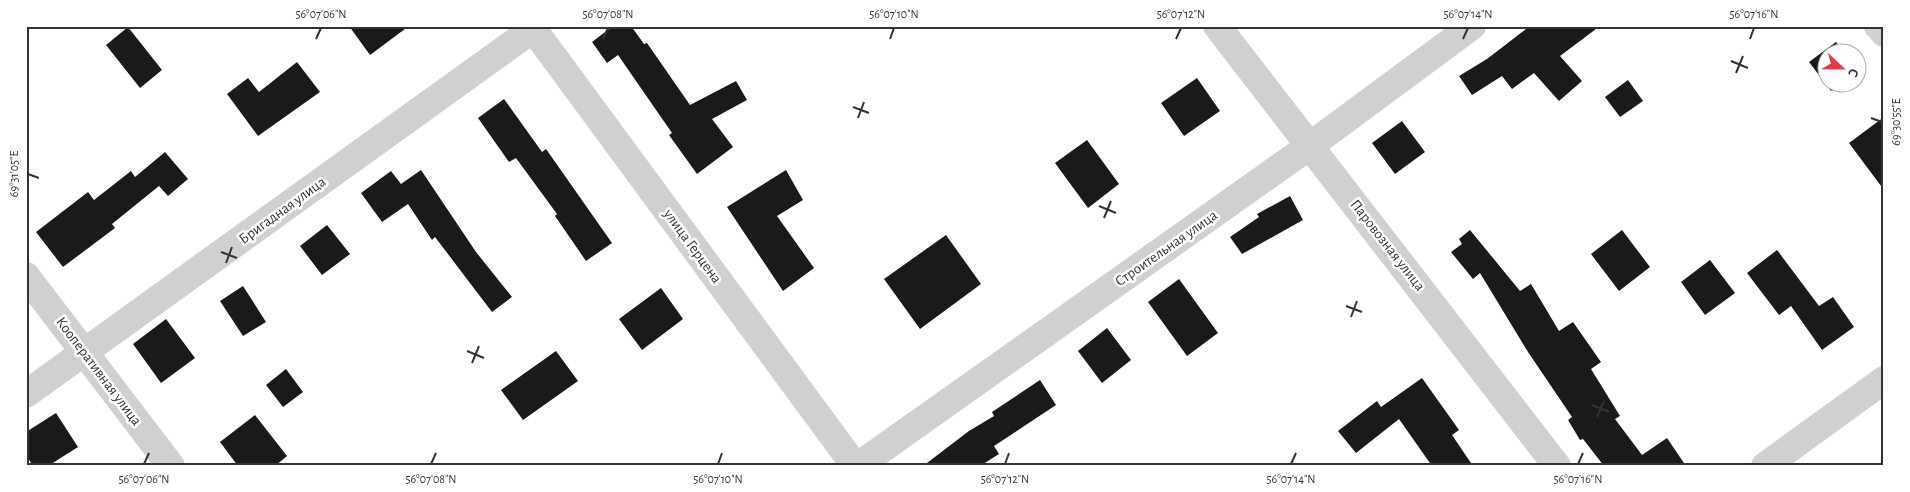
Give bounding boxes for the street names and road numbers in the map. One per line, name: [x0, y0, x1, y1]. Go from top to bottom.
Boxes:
street label: Бригадная улица: [236, 174, 329, 247]
street label: Паровозная улица: [1347, 197, 1428, 294]
street label: улица Герцена: [660, 206, 724, 286]
street label: Строительная улица: [1112, 207, 1220, 289]
street label: Кооперативная улица: [53, 314, 144, 429]

